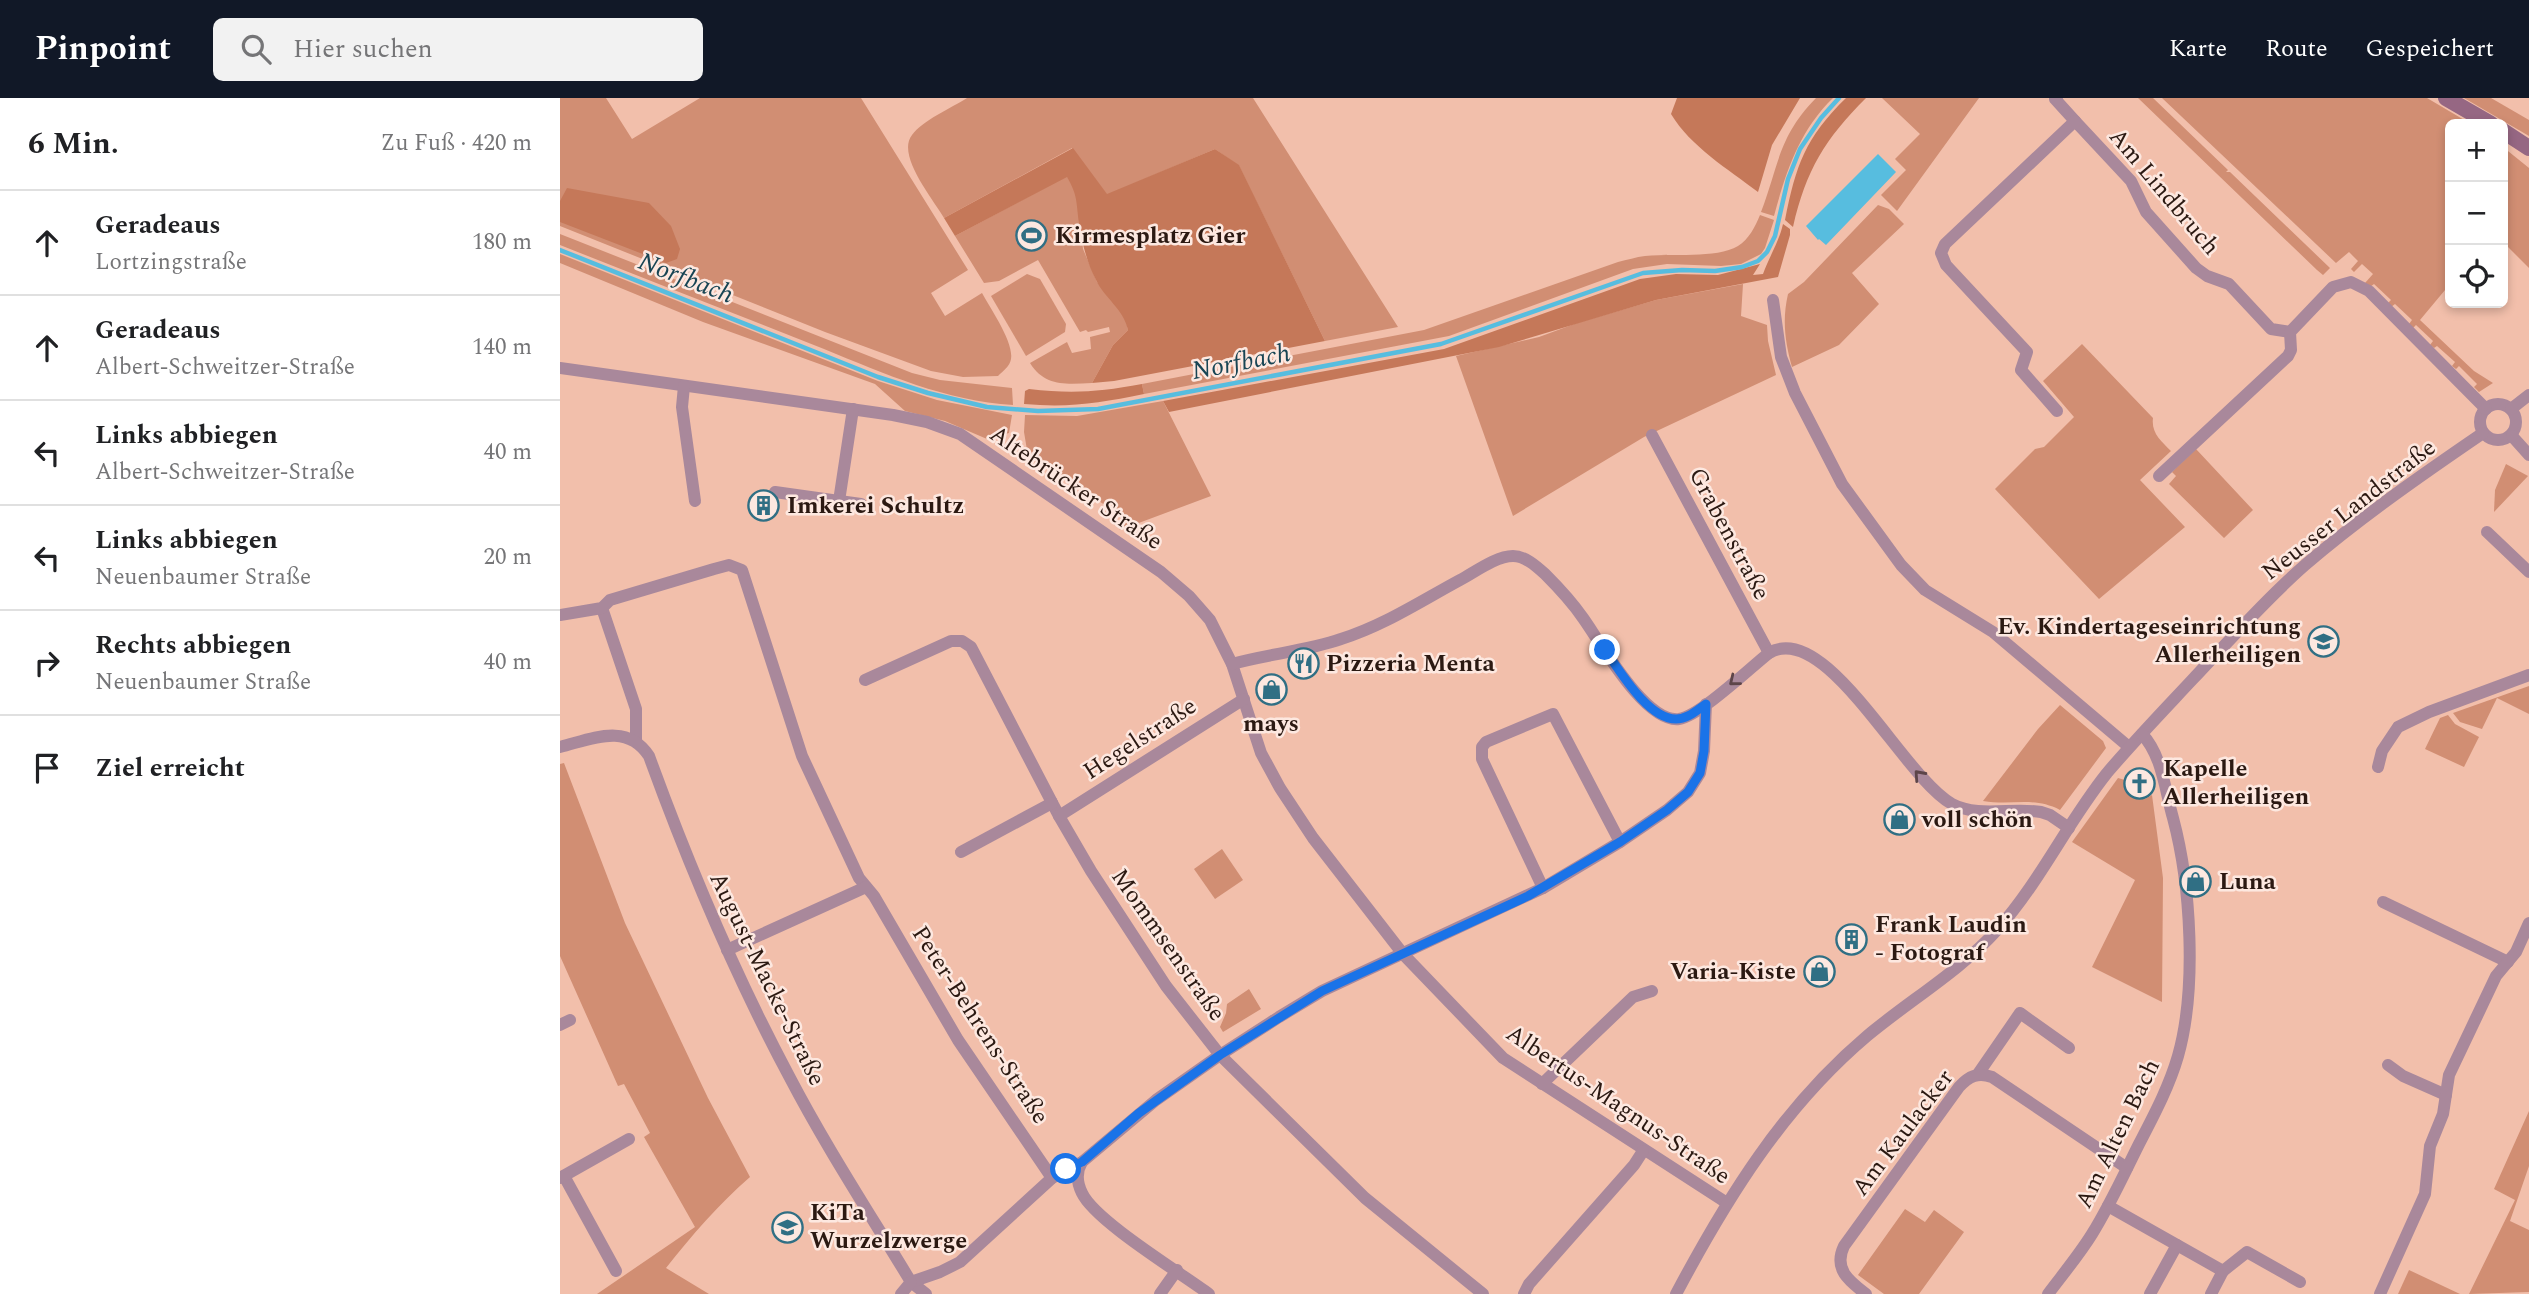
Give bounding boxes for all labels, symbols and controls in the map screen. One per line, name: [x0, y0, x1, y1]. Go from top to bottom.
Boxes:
search box: [213, 18, 703, 81]
text: Pinpoint: [35, 24, 171, 74]
text: Hier suchen: [293, 29, 433, 69]
icon: search: [237, 30, 275, 68]
text: Karte: [2169, 31, 2227, 67]
text: Route: [2265, 31, 2328, 67]
text: Gespeichert: [2366, 31, 2494, 67]
map controls: [2445, 119, 2508, 308]
button: +: [2445, 119, 2508, 182]
street label: Am Lindbruch: [2100, 120, 2228, 264]
text: 6 Min.: [28, 121, 119, 167]
text: Zu Fuß · 420 m: [381, 126, 532, 161]
button: −: [2445, 182, 2508, 245]
text: Geradeaus: [95, 205, 221, 245]
place label: Kirmesplatz Gier: [1055, 218, 1246, 254]
sports icon: Kirmesplatz Gier: [1015, 219, 1049, 253]
icon: ahead: [28, 224, 66, 262]
text: 180 m: [472, 225, 532, 260]
water label: Norfbach: [632, 241, 740, 315]
text: Lortzingstraße: [95, 245, 247, 280]
button: locate: [2445, 245, 2508, 308]
text: Geradeaus: [95, 310, 221, 350]
icon: ahead: [28, 329, 66, 367]
text: 140 m: [472, 330, 532, 365]
water label: Norfbach: [1188, 333, 1294, 391]
text: Albert-Schweitzer-Straße: [95, 350, 355, 385]
text: Links abbiegen: [95, 415, 278, 455]
street label: Altebrücker Straße: [982, 417, 1170, 559]
street label: Neusser Landstraße: [2254, 430, 2444, 590]
icon: left: [28, 434, 66, 472]
text: 40 m: [483, 435, 532, 470]
text: Albert-Schweitzer-Straße: [95, 455, 355, 490]
street label: Grabenstraße: [1679, 461, 1779, 607]
place label: Imkerei Schultz: [787, 488, 964, 524]
building icon: Imkerei Schultz: [747, 489, 781, 523]
text: Links abbiegen: [95, 520, 278, 560]
icon: left: [28, 539, 66, 577]
text: 20 m: [483, 540, 532, 575]
text: Neuenbaumer Straße: [95, 560, 311, 595]
place label: Ev. Kindertageseinrichtung Allerheiligen: [1997, 609, 2301, 673]
school or university icon: Ev. Kindertageseinrichtung Allerheiligen: [2307, 624, 2341, 658]
text: Rechts abbiegen: [95, 625, 291, 665]
route end: [1589, 634, 1620, 665]
icon: right: [28, 644, 66, 682]
text: 40 m: [483, 645, 532, 680]
place label: Pizzeria Menta: [1326, 646, 1496, 682]
restaurant icon: Pizzeria Menta: [1286, 647, 1320, 681]
text: Neuenbaumer Straße: [95, 665, 311, 700]
one-way arrow: [1730, 672, 1742, 685]
shop icon: mays: [1254, 673, 1288, 707]
street label: Hegelstraße: [1076, 689, 1204, 789]
place label: mays: [1243, 706, 1299, 742]
text: Ziel erreicht: [95, 748, 245, 788]
icon: arrive: [28, 749, 66, 787]
place label: Kapelle Allerheiligen: [2163, 751, 2310, 815]
church icon: Kapelle Allerheiligen: [2123, 766, 2157, 800]
one-way arrow: [1915, 770, 1928, 783]
place label: voll schön: [1921, 802, 2033, 838]
shop icon: voll schön: [1882, 803, 1916, 837]
street label: Mommsenstraße: [1102, 861, 1234, 1029]
place label: Luna: [2219, 864, 2277, 900]
shop icon: Luna: [2179, 865, 2213, 899]
street label: August-Macke-Straße: [700, 866, 834, 1092]
place label: Frank Laudin - Fotograf: [1875, 907, 2027, 971]
street label: Peter-Behrens-Straße: [902, 919, 1058, 1131]
building icon: Frank Laudin - Fotograf: [1835, 922, 1869, 956]
place label: Varia-Kiste: [1670, 954, 1796, 990]
shop icon: Varia-Kiste: [1802, 955, 1836, 989]
street label: Albertus-Magnus-Straße: [1498, 1016, 1738, 1194]
street label: Am Alten Bach: [2066, 1053, 2170, 1215]
street label: Am Kaulacker: [1843, 1062, 1963, 1204]
route start: [1050, 1153, 1081, 1184]
place label: KiTa Wurzelzwerge: [810, 1195, 967, 1259]
school or university icon: KiTa Wurzelzwerge: [770, 1210, 804, 1244]

